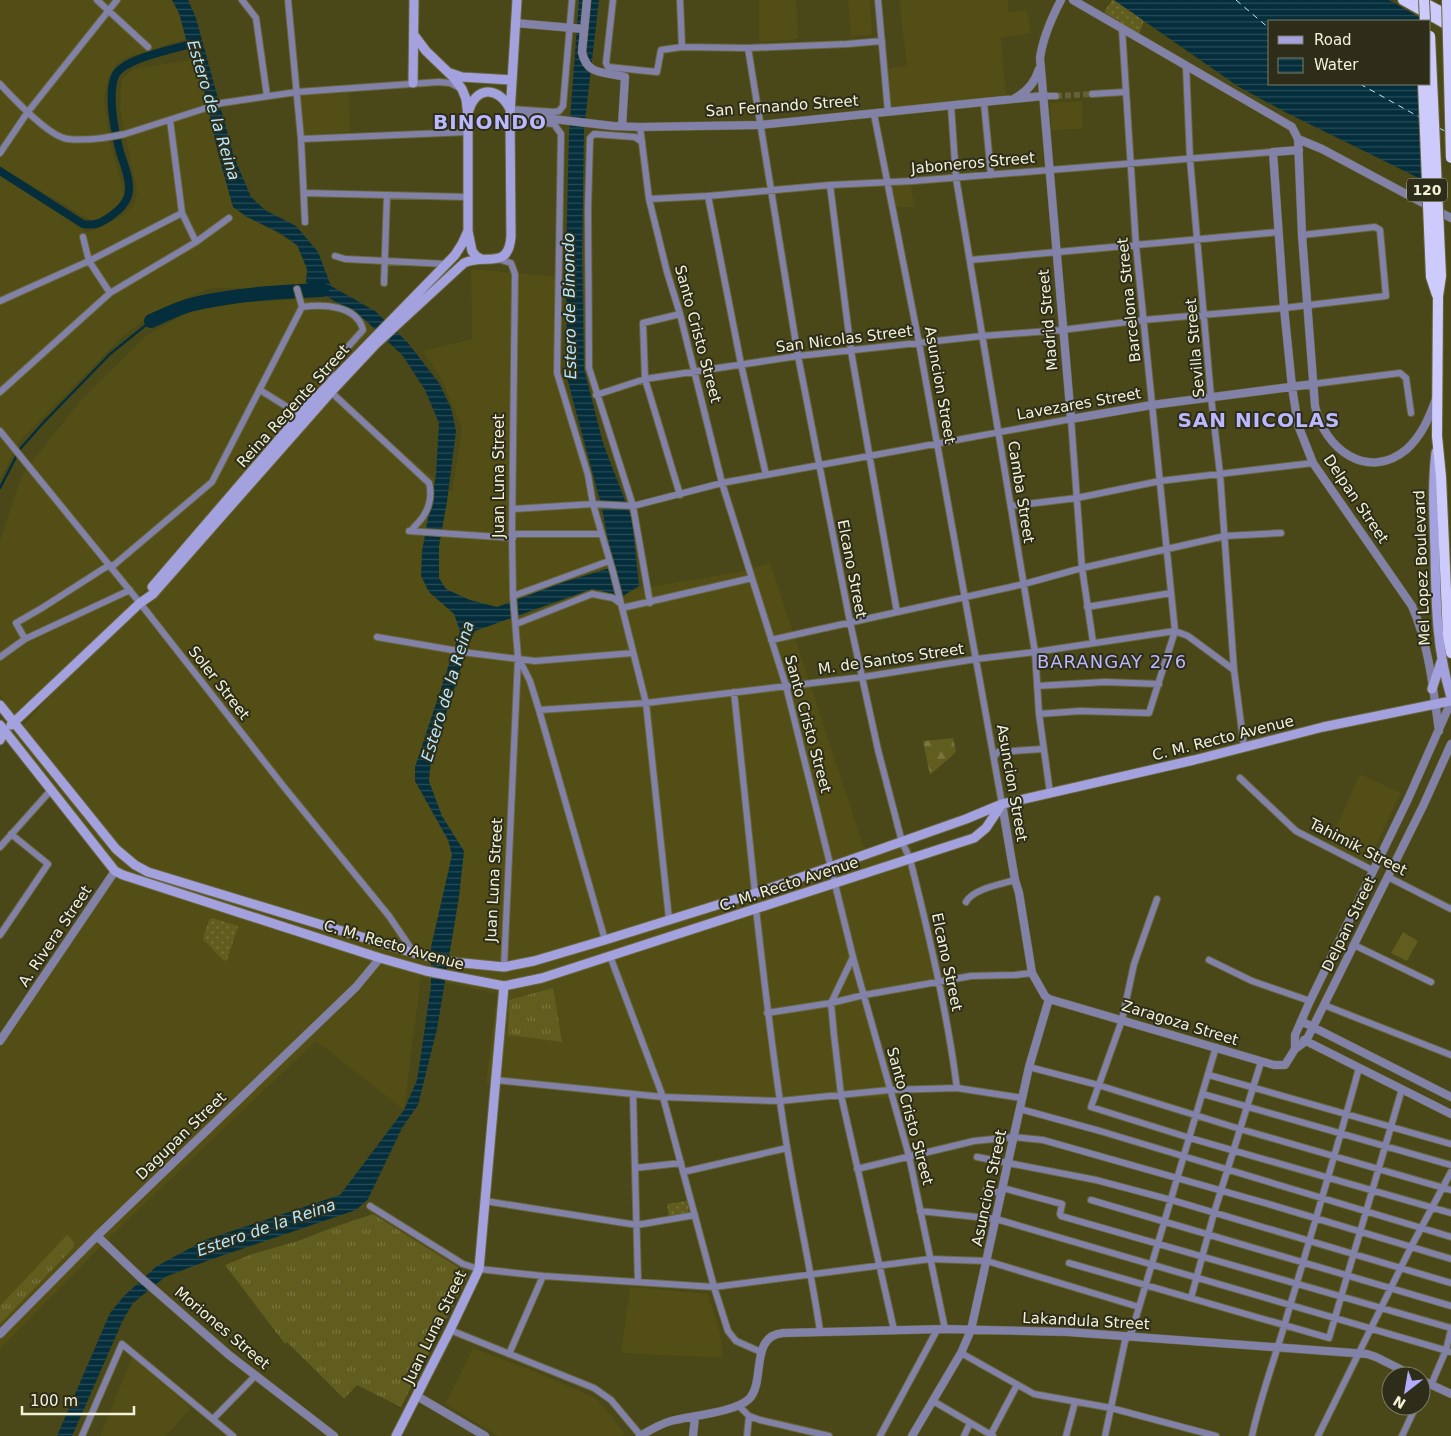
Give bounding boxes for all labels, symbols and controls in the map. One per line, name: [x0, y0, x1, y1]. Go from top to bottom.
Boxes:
legend: [1268, 20, 1431, 85]
text: Road: [1314, 31, 1352, 49]
water label: Estero de la Reina: [183, 38, 244, 183]
text: Water: [1314, 56, 1359, 74]
street label: San Fernando Street: [705, 92, 859, 120]
district label: BINONDO: [433, 110, 547, 134]
street label: Jaboneros Street: [909, 149, 1036, 177]
road number: 120: [1407, 178, 1447, 202]
water label: Estero de Binondo: [559, 232, 580, 379]
street label: Barcelona Street: [1113, 237, 1144, 363]
street label: Santo Cristo Street: [671, 263, 725, 405]
street label: Madrid Street: [1035, 268, 1061, 372]
street label: Sevilla Street: [1182, 297, 1208, 398]
street label: San Nicolas Street: [775, 322, 913, 356]
street label: Asuncion Street: [921, 325, 959, 445]
street label: Reina Regente Street: [233, 341, 353, 471]
street label: Lavezares Street: [1015, 384, 1143, 424]
district label: SAN NICOLAS: [1177, 408, 1341, 432]
street label: Juan Luna Street: [490, 414, 508, 539]
street label: Camba Street: [1004, 440, 1038, 545]
street label: Delpan Street: [1320, 451, 1392, 547]
street label: Mel Lopez Boulevard: [1410, 490, 1434, 646]
street label: Elcano Street: [834, 518, 870, 620]
water label: Estero de la Reina: [417, 619, 478, 764]
street label: M. de Santos Street: [817, 640, 965, 678]
street label: Soler Street: [185, 643, 253, 724]
district label: BARANGAY 276: [1037, 651, 1187, 672]
street label: Santo Cristo Street: [781, 653, 835, 795]
street label: C. M. Recto Avenue: [1150, 712, 1296, 764]
street label: Asuncion Street: [993, 723, 1031, 843]
street label: Tahimik Street: [1305, 814, 1410, 879]
street label: Juan Luna Street: [482, 817, 506, 943]
street label: C. M. Recto Avenue: [717, 853, 861, 915]
street label: Delpan Street: [1318, 873, 1380, 974]
street label: A. Rivera Street: [15, 882, 96, 990]
street label: Elcano Street: [928, 911, 966, 1013]
street label: C. M. Recto Avenue: [322, 916, 466, 974]
street label: Zaragoza Street: [1120, 997, 1241, 1049]
street label: Santo Cristo Street: [883, 1045, 937, 1187]
street label: Dagupan Street: [132, 1088, 230, 1184]
street label: Asuncion Street: [968, 1128, 1010, 1248]
water label: Estero de la Reina: [194, 1195, 338, 1260]
street label: Juan Luna Street: [399, 1267, 470, 1388]
street label: Moriones Street: [171, 1283, 273, 1373]
street label: Lakandula Street: [1022, 1309, 1150, 1333]
north arrow: [1381, 1366, 1431, 1416]
scale bar: [22, 1384, 135, 1416]
text: 100 m: [30, 1392, 78, 1410]
text: N: [1390, 1392, 1408, 1412]

